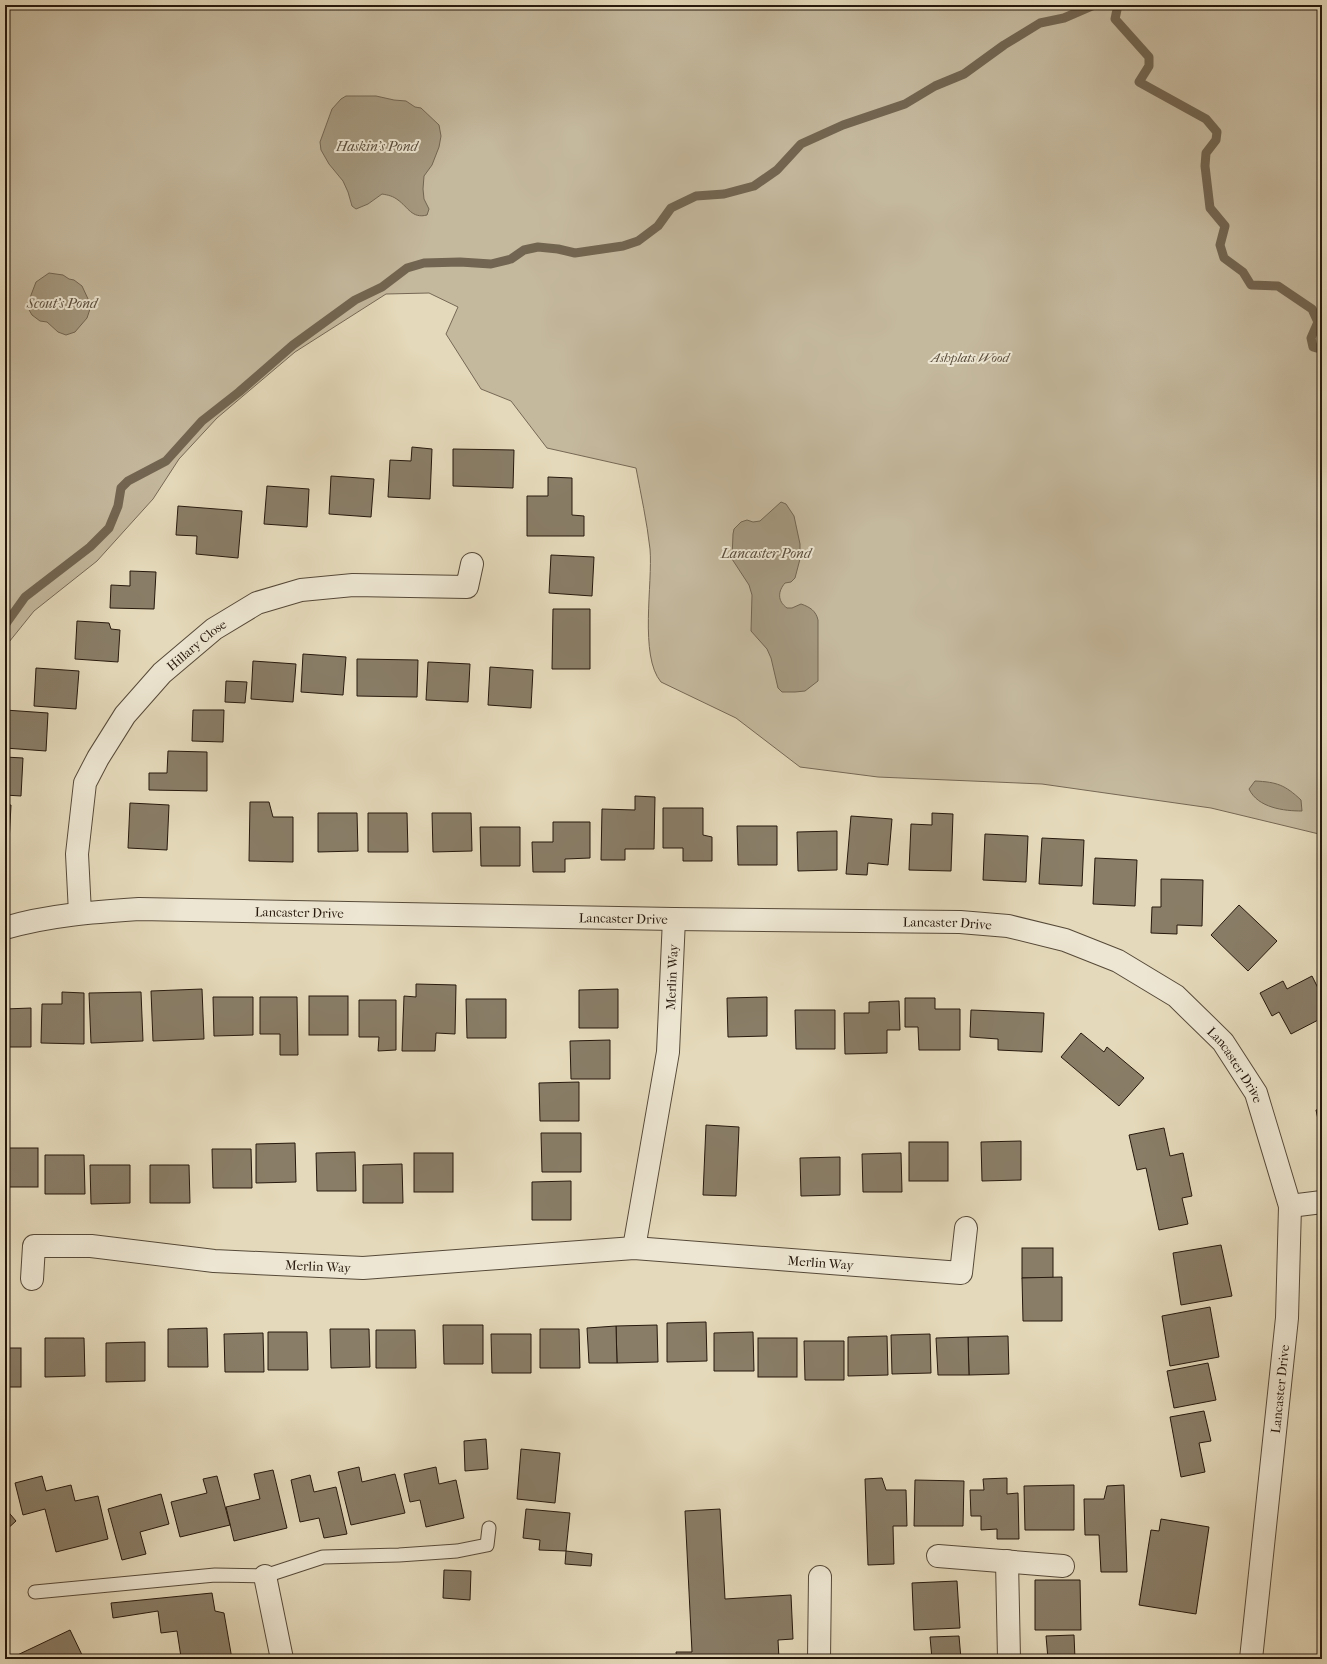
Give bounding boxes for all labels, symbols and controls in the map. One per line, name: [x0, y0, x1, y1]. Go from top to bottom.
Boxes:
water label: Haskin's Pond: [335, 138, 420, 155]
water label: Scout's Pond: [26, 295, 99, 312]
park label: Ashplats Wood: [929, 350, 1011, 365]
water label: Lancaster Pond: [720, 545, 813, 562]
street label: Hillary Close: [163, 616, 229, 673]
street label: Lancaster Drive: [255, 904, 345, 920]
street label: Lancaster Drive: [579, 910, 669, 926]
street label: Lancaster Drive: [903, 914, 993, 932]
street label: Merlin Way: [662, 943, 680, 1010]
street label: Lancaster Drive: [1204, 1024, 1266, 1105]
street label: Merlin Way: [787, 1252, 855, 1272]
street label: Merlin Way: [285, 1257, 352, 1275]
street label: Lancaster Drive: [1268, 1343, 1292, 1434]

